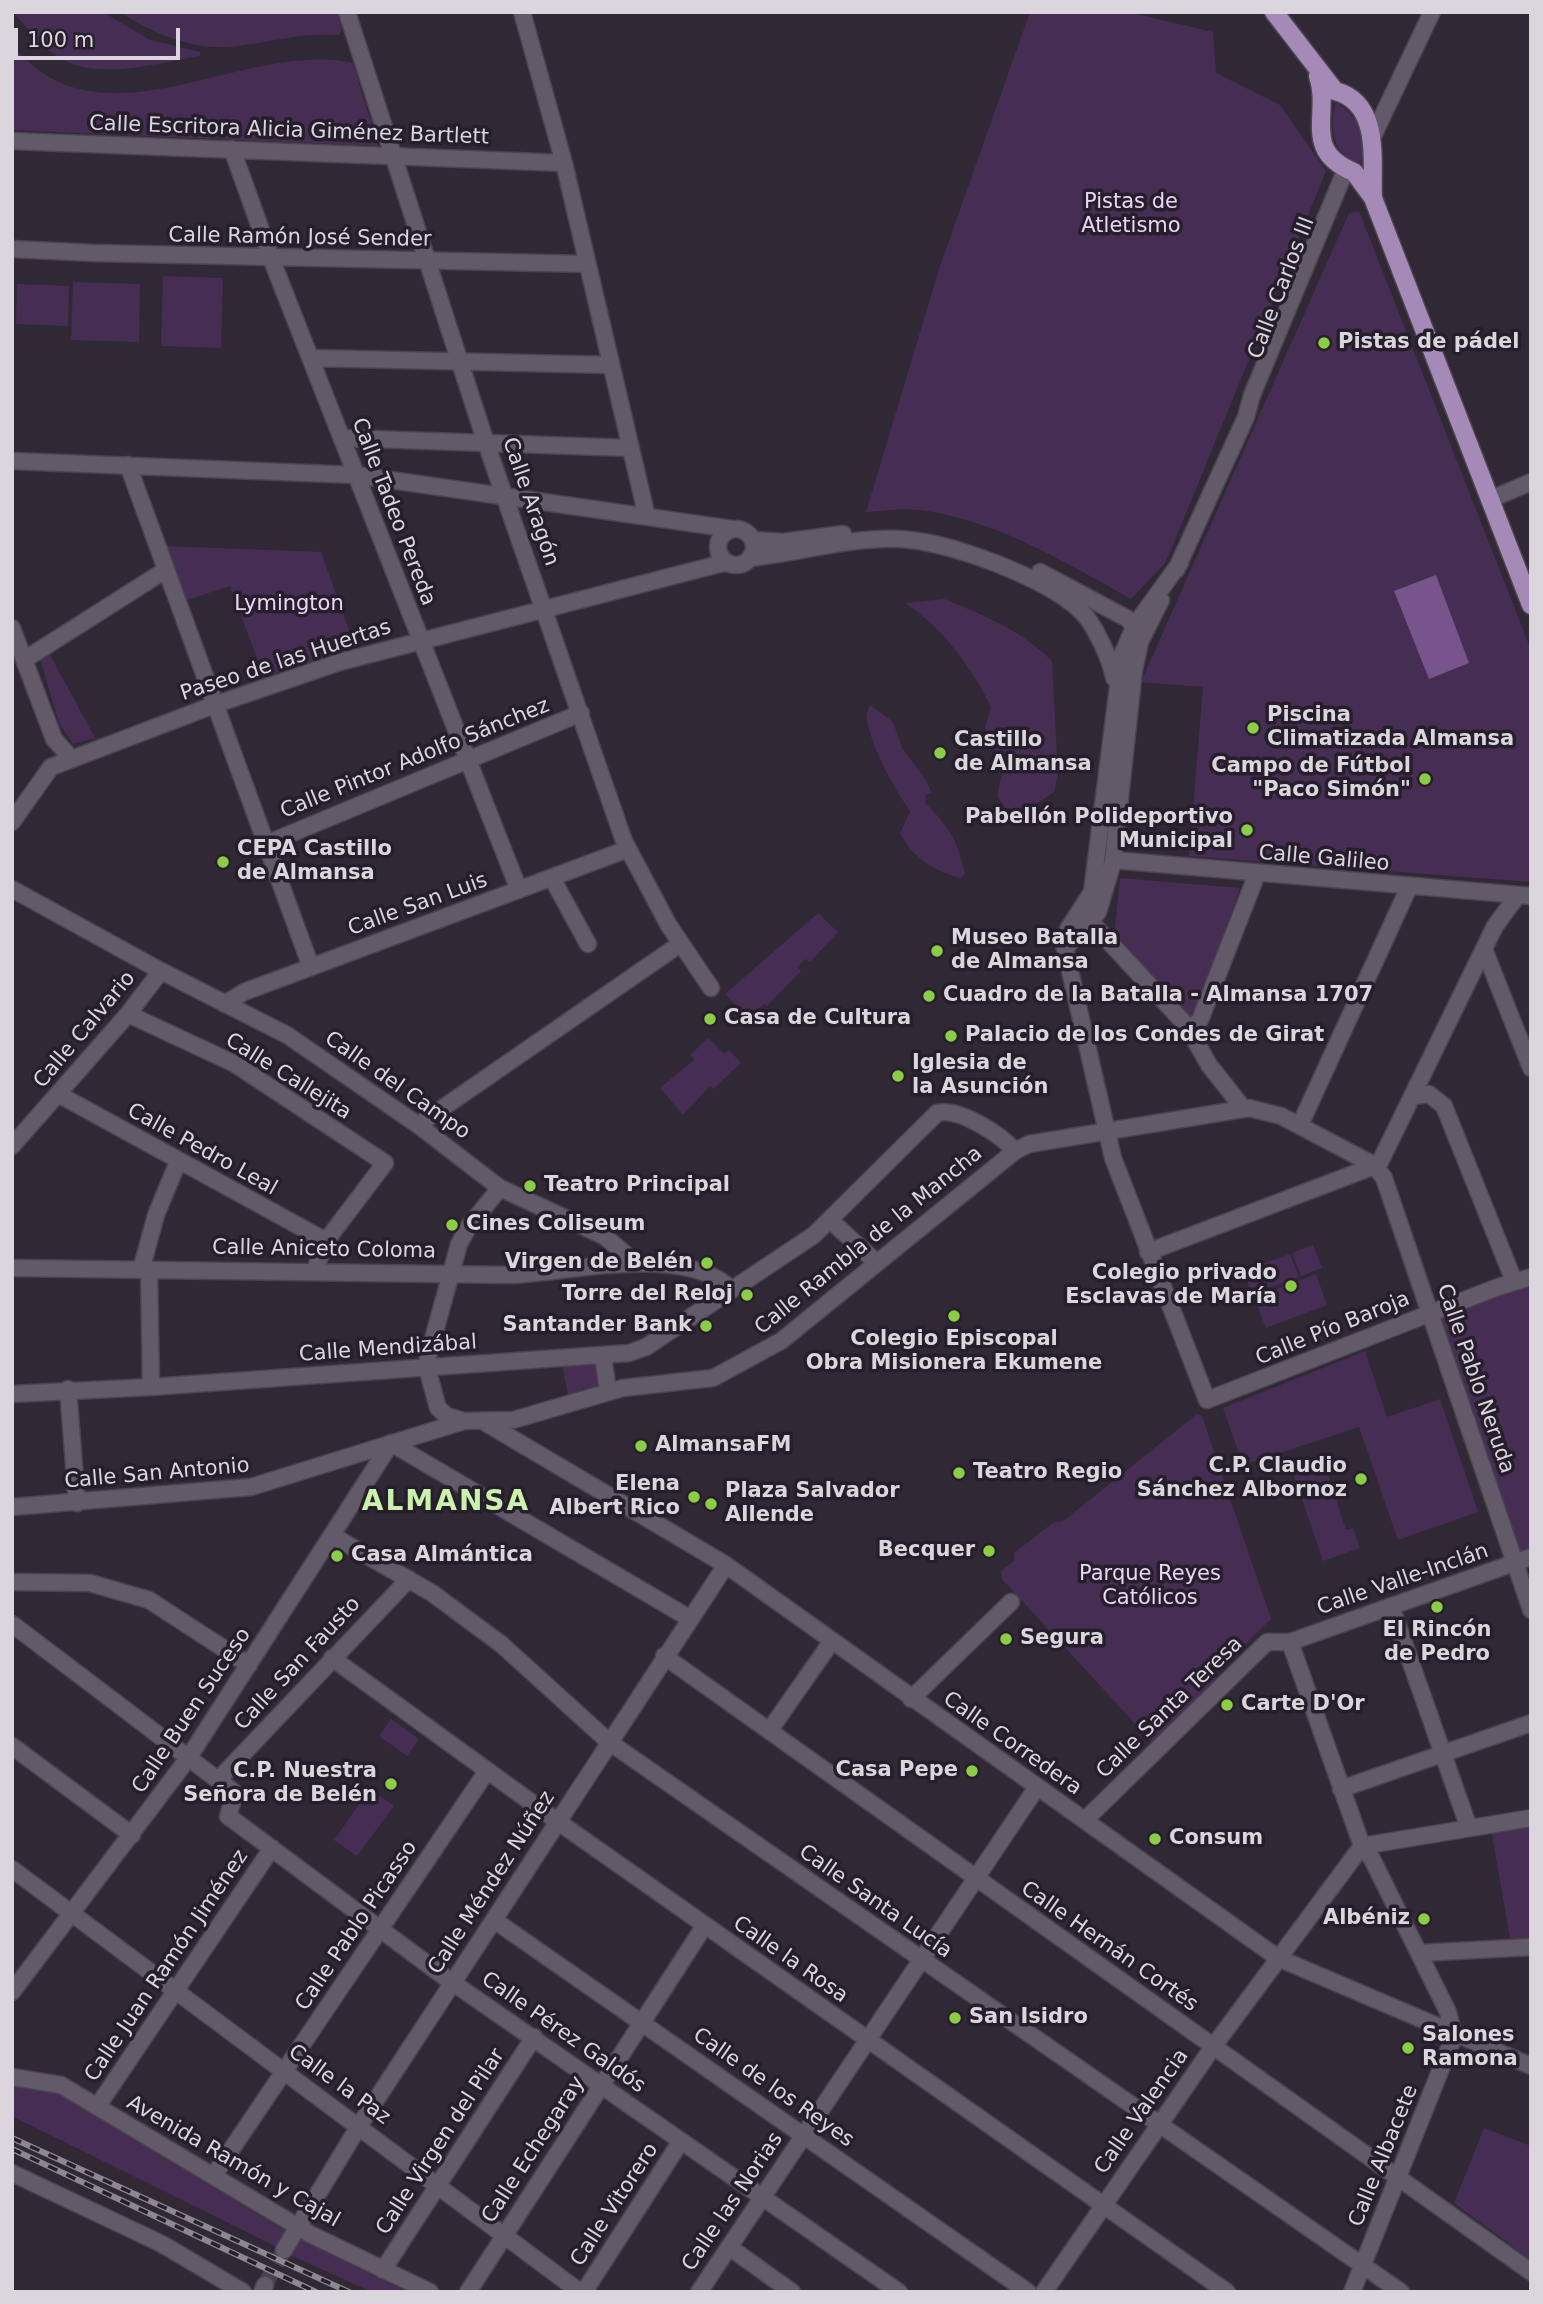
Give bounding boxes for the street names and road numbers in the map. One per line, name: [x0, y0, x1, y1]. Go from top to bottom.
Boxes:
street label: Calle Escritora Alicia Giménez Bartlett: [89, 111, 489, 151]
street label: Calle Carlos III: [1243, 214, 1321, 362]
street label: Calle Ramón José Sender: [168, 223, 432, 253]
street label: Calle Tadeo Pereda: [346, 415, 440, 609]
street label: Calle Aragón: [496, 434, 564, 570]
street label: Paseo de las Huertas: [178, 615, 394, 707]
street label: Calle Pintor Adolfo Sánchez: [277, 693, 553, 825]
street label: Calle Galileo: [1258, 841, 1390, 877]
street label: Calle San Luis: [345, 868, 491, 942]
street label: Calle Calvario: [29, 966, 141, 1094]
street label: Calle del Campo: [319, 1026, 475, 1146]
street label: Calle Callejita: [220, 1028, 356, 1126]
street label: Calle Pedro Leal: [123, 1098, 281, 1202]
street label: Calle Rambla de la Mancha: [750, 1141, 988, 1341]
street label: Calle Aniceto Coloma: [212, 1235, 436, 1265]
street label: Calle Pablo Neruda: [1431, 1281, 1519, 1477]
street label: Calle Pío Baroja: [1252, 1287, 1414, 1371]
street label: Calle Mendizábal: [298, 1330, 478, 1368]
street label: Calle San Antonio: [63, 1453, 251, 1495]
street label: Calle Valle-Inclán: [1314, 1539, 1492, 1621]
street label: Calle San Fausto: [230, 1592, 366, 1736]
street label: Calle Buen Suceso: [127, 1623, 257, 1799]
street label: Calle Santa Teresa: [1092, 1632, 1248, 1784]
street label: Calle Corredera: [938, 1687, 1086, 1801]
street label: Calle Méndez Núñez: [423, 1787, 561, 1979]
street label: Calle Pablo Picasso: [291, 1836, 423, 2016]
street label: Calle Santa Lucía: [794, 1840, 956, 1964]
street label: Calle Juan Ramón Jiménez: [80, 1845, 254, 2087]
street label: Calle Hernán Cortés: [1016, 1876, 1202, 2018]
street label: Calle la Rosa: [728, 1911, 852, 2009]
street label: Calle Pérez Galdós: [476, 1967, 650, 2099]
street label: Calle de los Reyes: [688, 2023, 858, 2153]
street label: Calle la Paz: [283, 2040, 395, 2130]
street label: Calle Virgen del Pilar: [371, 2044, 511, 2240]
street label: Calle Valencia: [1090, 2045, 1194, 2179]
street label: Calle Echegaray: [477, 2072, 591, 2228]
street label: Calle Albacete: [1344, 2081, 1424, 2231]
street label: Avenida Ramón y Cajal: [122, 2091, 344, 2233]
street label: Calle las Norias: [677, 2128, 789, 2276]
street label: Calle Vitorero: [566, 2139, 664, 2271]

